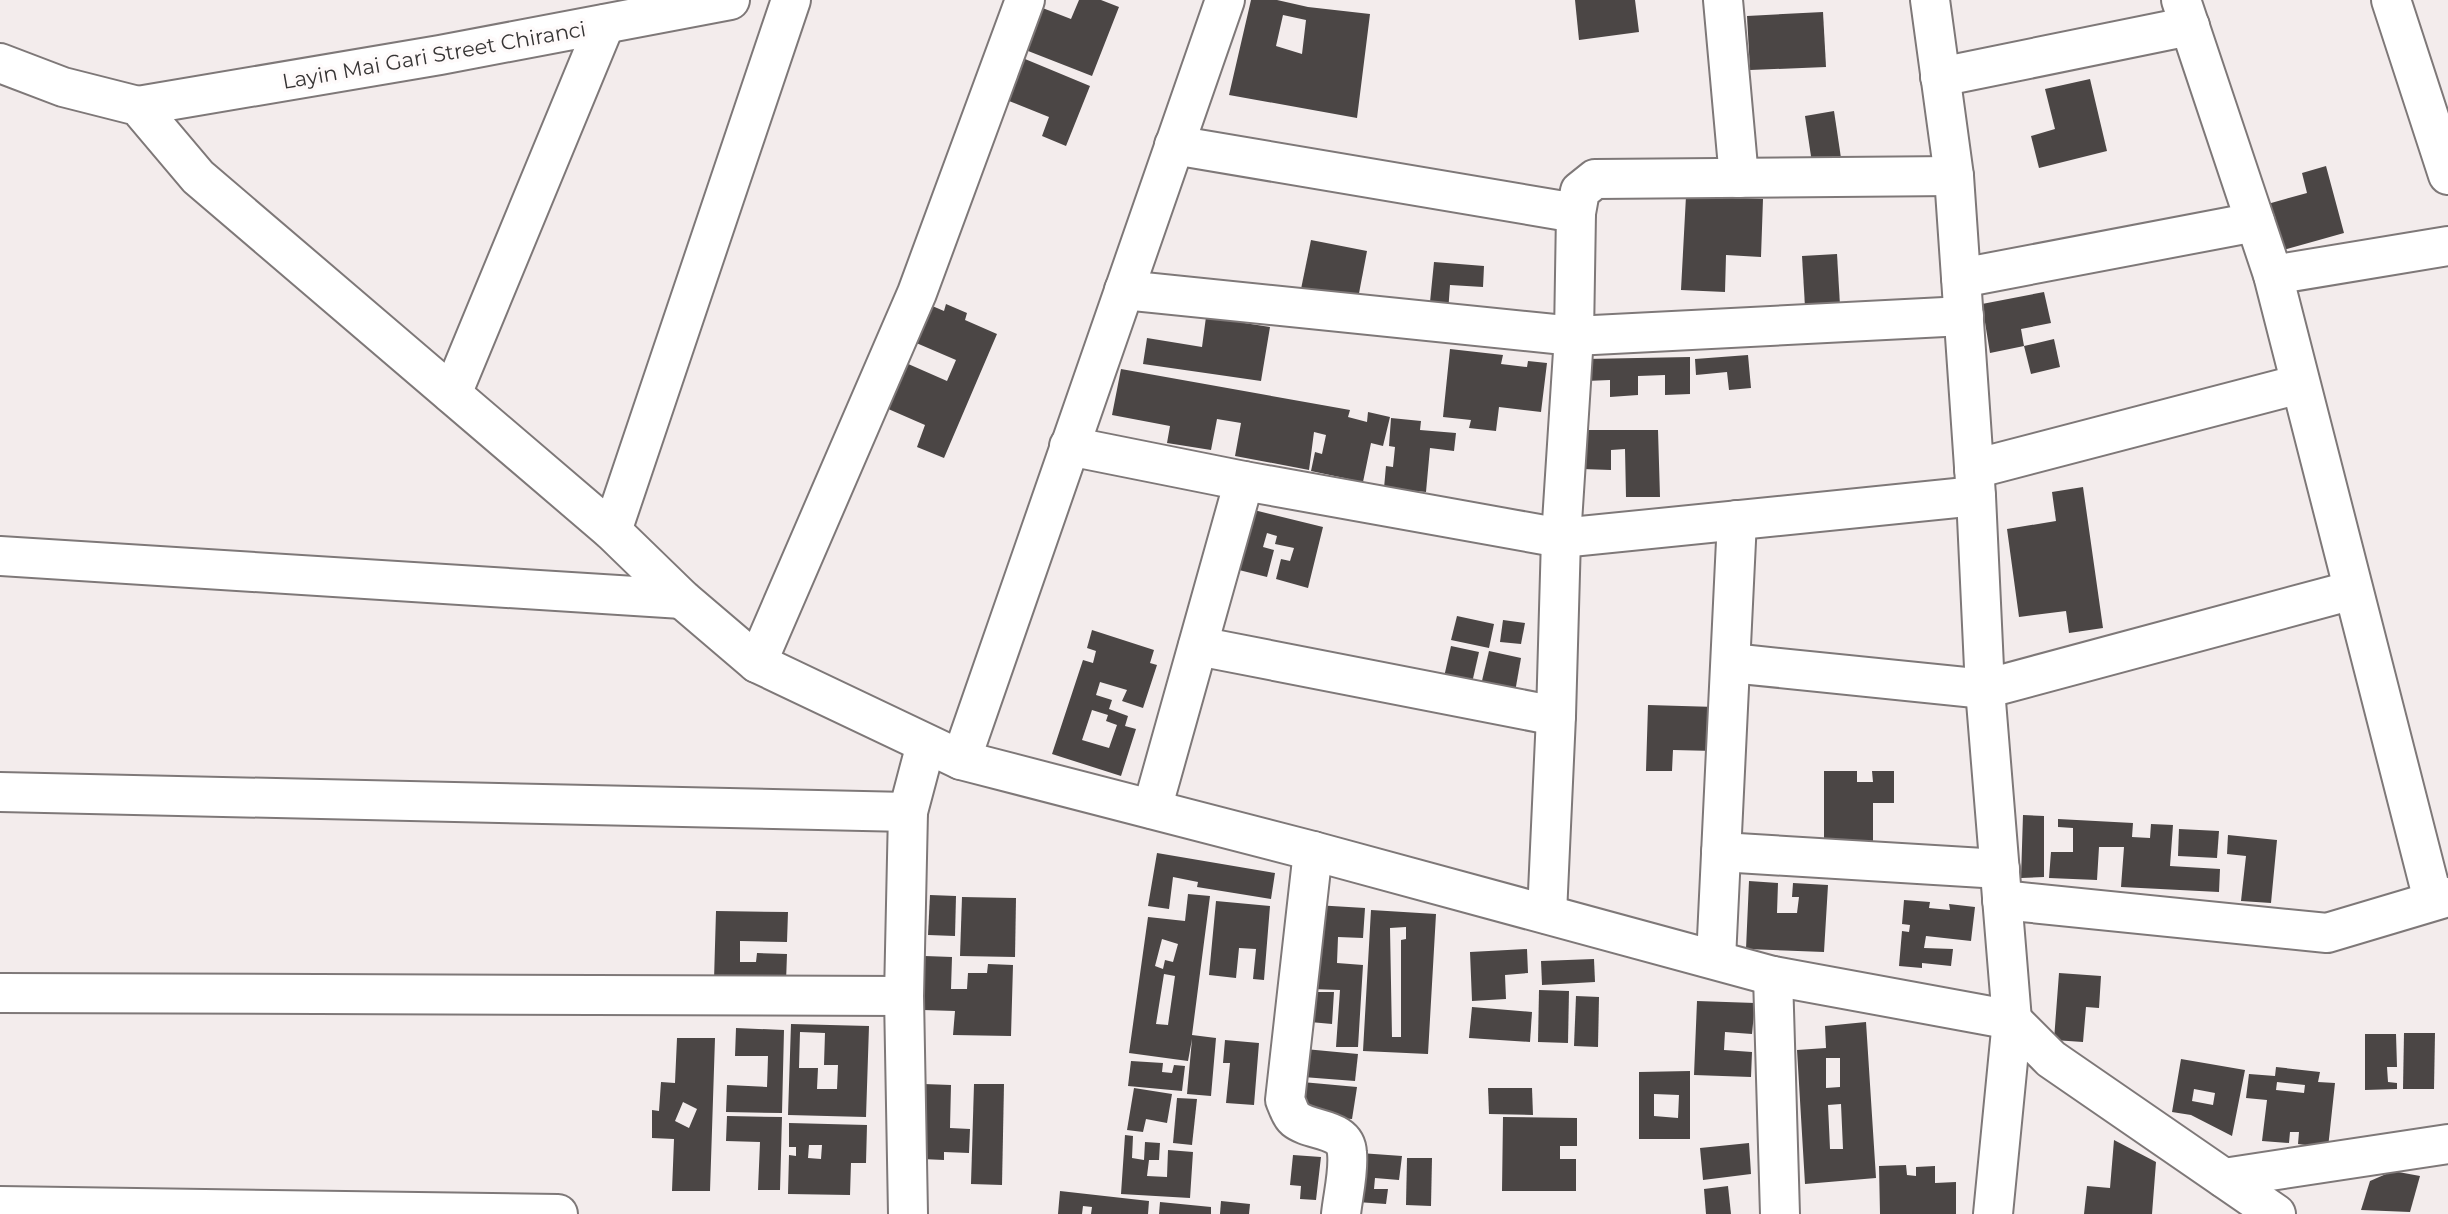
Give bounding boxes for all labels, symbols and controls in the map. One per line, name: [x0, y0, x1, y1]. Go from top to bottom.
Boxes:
street label: Layin Mai Gari Street Chiranci: [280, 16, 588, 94]

